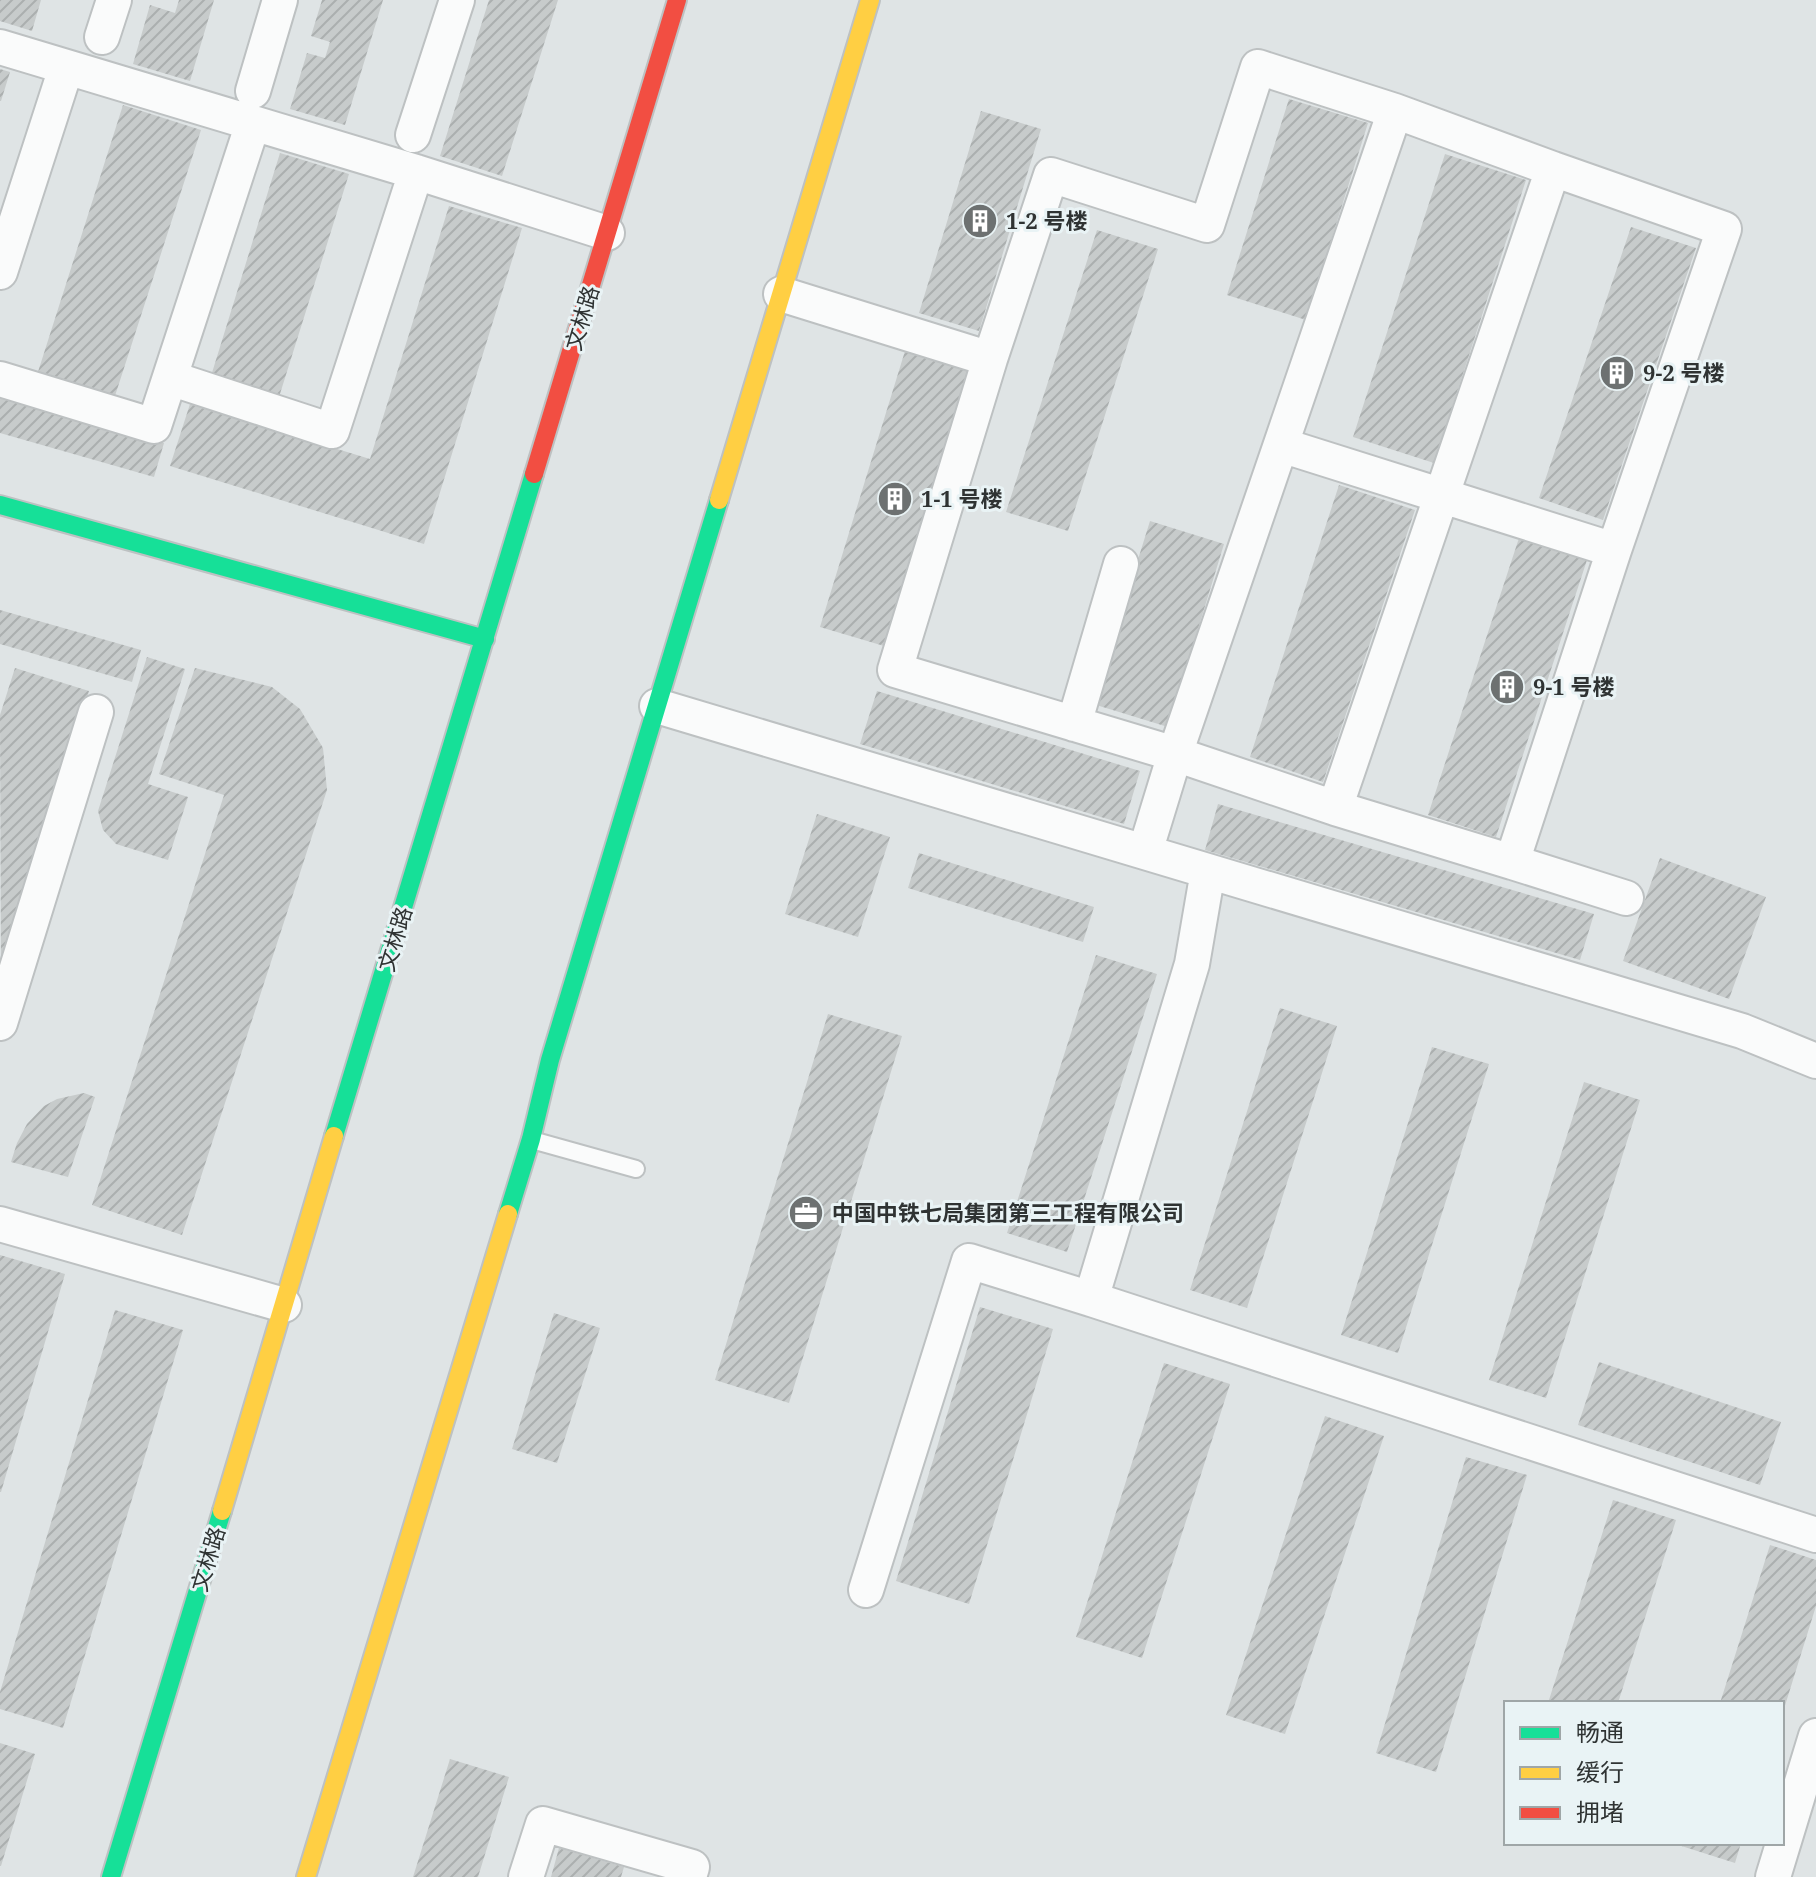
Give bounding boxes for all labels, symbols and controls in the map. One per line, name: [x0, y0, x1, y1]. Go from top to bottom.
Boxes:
building icon: 1-2 号楼: [961, 202, 999, 240]
place label: 1-2 号楼: [1006, 205, 1087, 235]
street label: 文林路: [557, 282, 605, 354]
building icon: 9-2 号楼: [1598, 354, 1636, 392]
place label: 9-2 号楼: [1643, 357, 1724, 387]
building icon: 1-1 号楼: [876, 480, 914, 518]
place label: 1-1 号楼: [921, 483, 1002, 513]
building icon: 9-1 号楼: [1488, 668, 1526, 706]
place label: 9-1 号楼: [1533, 671, 1614, 701]
street label: 文林路: [370, 903, 418, 975]
office icon: 中国中铁七局集团第三工程有限公司: [787, 1194, 825, 1232]
place label: 中国中铁七局集团第三工程有限公司: [832, 1197, 1184, 1227]
street label: 文林路: [183, 1523, 231, 1595]
legend: [1504, 1701, 1784, 1845]
text: 畅通: [1576, 1715, 1624, 1748]
text: 缓行: [1576, 1755, 1624, 1788]
text: 拥堵: [1576, 1795, 1624, 1828]

